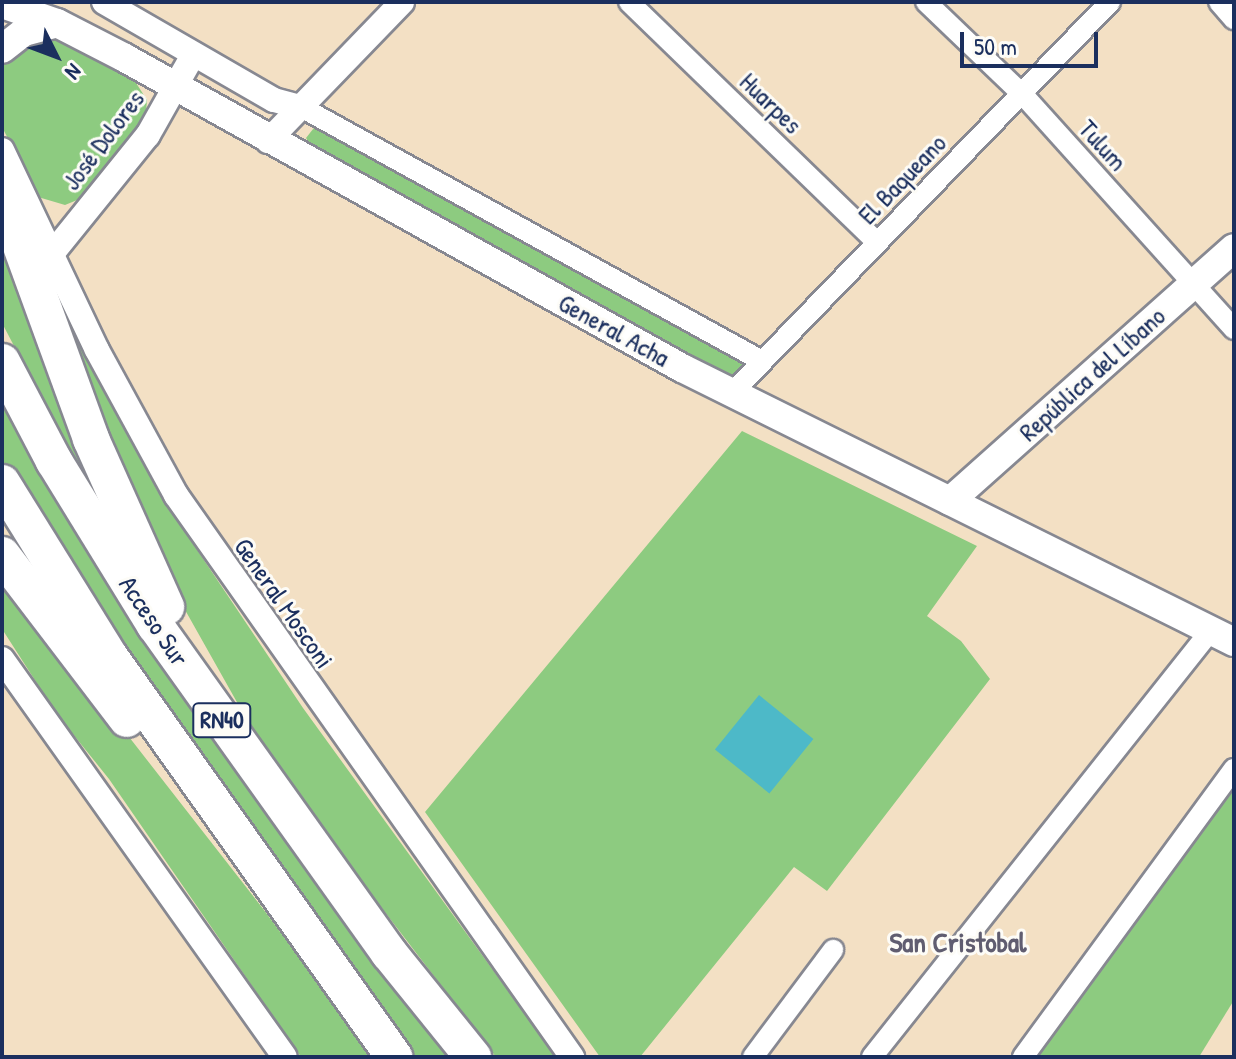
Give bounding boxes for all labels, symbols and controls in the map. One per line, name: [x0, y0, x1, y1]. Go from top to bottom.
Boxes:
north arrow: [16, 16, 96, 96]
scale bar: [964, 16, 1102, 66]
text: 50 m: [974, 30, 1017, 62]
text: N: [59, 58, 89, 86]
street label: Huarpes: [733, 66, 809, 140]
street label: José Dolores: [55, 84, 151, 196]
street label: Tulum: [1072, 113, 1134, 177]
street label: El Baqueano: [852, 128, 952, 230]
street label: General Acha: [553, 287, 675, 373]
street label: República del Líbano: [1013, 300, 1171, 448]
street label: General Mosconi: [228, 532, 340, 674]
street label: Acceso Sur: [113, 570, 195, 672]
road number: RN40: [192, 700, 252, 740]
district label: San Cristobal: [890, 925, 1026, 959]

